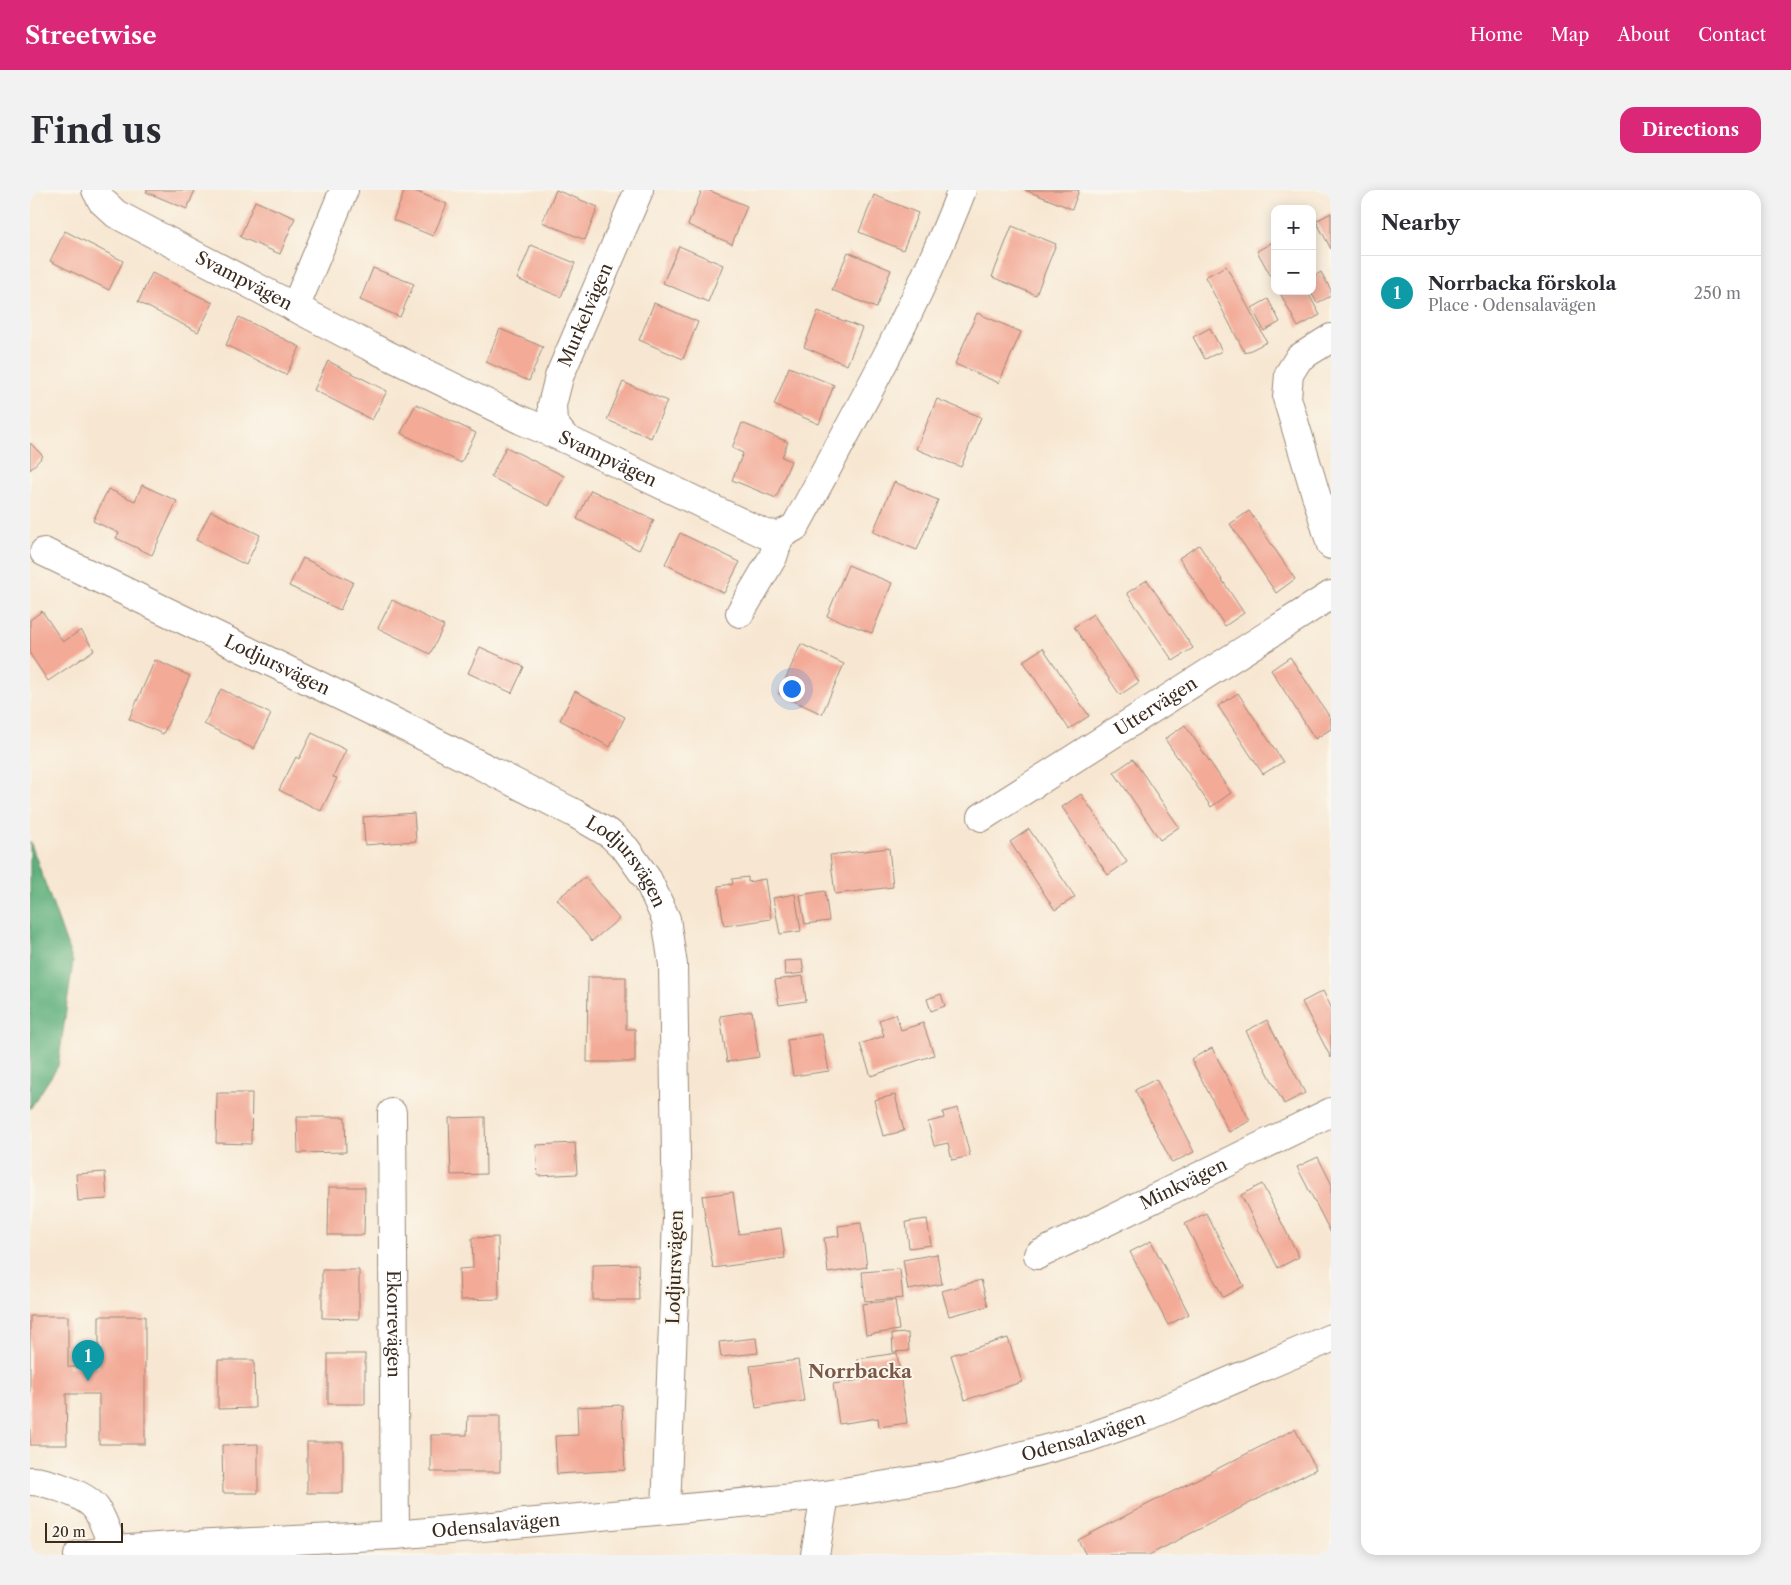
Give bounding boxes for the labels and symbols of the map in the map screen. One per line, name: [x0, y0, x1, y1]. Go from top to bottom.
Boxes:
street label: Svampvägen: [192, 246, 296, 315]
street label: Murkelvägen: [554, 260, 618, 370]
street label: Svampvägen: [555, 426, 660, 492]
street label: Lodjursvägen: [221, 630, 333, 700]
street label: Uttervägen: [1111, 672, 1201, 741]
your location: [779, 676, 805, 702]
street label: Lodjursvägen: [582, 811, 670, 911]
street label: Minkvägen: [1136, 1153, 1231, 1215]
street label: Lodjursvägen: [662, 1209, 688, 1325]
street label: Ekorrevägen: [382, 1270, 405, 1378]
pin: 1: [72, 1340, 104, 1381]
district label: Norrbacka: [808, 1360, 913, 1383]
street label: Odensalavägen: [1019, 1407, 1148, 1466]
street label: Odensalavägen: [431, 1509, 561, 1543]
scale bar: [45, 1520, 122, 1543]

